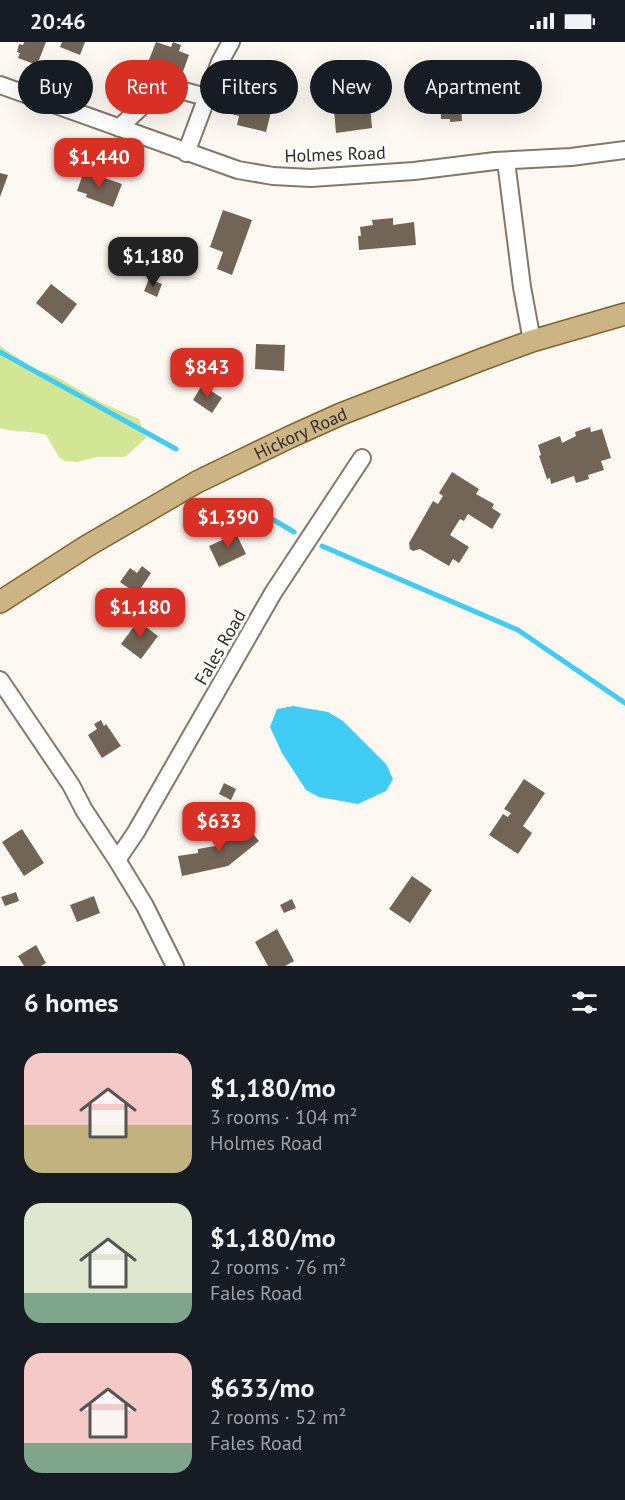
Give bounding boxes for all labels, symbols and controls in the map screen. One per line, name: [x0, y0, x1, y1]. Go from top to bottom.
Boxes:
text: 20:46: [30, 7, 86, 35]
chip: Buy: [18, 60, 93, 114]
chip: Rent: [105, 60, 188, 114]
chip: Filters: [200, 60, 298, 114]
chip: New: [310, 60, 392, 114]
chip: Apartment: [404, 60, 542, 114]
pin: $1,440: [50, 138, 148, 189]
street label: Holmes Road: [284, 141, 386, 167]
text: $1,440: [68, 144, 130, 170]
pin: $1,180: [104, 237, 202, 288]
text: $1,180: [122, 243, 184, 269]
pin: $843: [171, 348, 243, 399]
text: $843: [184, 354, 230, 380]
street label: Hickory Road: [250, 401, 350, 464]
pin: $1,390: [179, 498, 277, 549]
text: $1,390: [197, 504, 259, 530]
pin: $1,180: [91, 588, 189, 639]
text: $1,180: [109, 594, 171, 620]
street label: Fales Road: [189, 605, 251, 689]
pin: $633: [183, 802, 255, 853]
text: $633: [196, 808, 242, 834]
text: 6 homes: [24, 986, 119, 1019]
icon: filters: [568, 986, 601, 1019]
text: $1,180/mo: [210, 1071, 336, 1104]
icon: home: [72, 1077, 144, 1149]
text: 3 rooms · 104 m²: [210, 1104, 357, 1130]
text: Holmes Road: [210, 1130, 323, 1156]
text: $1,180/mo: [210, 1221, 336, 1254]
icon: home: [72, 1227, 144, 1299]
text: 2 rooms · 76 m²: [210, 1254, 346, 1280]
text: Fales Road: [210, 1280, 302, 1306]
text: $633/mo: [210, 1371, 314, 1404]
icon: home: [72, 1377, 144, 1449]
text: 2 rooms · 52 m²: [210, 1404, 346, 1430]
text: Fales Road: [210, 1430, 302, 1456]

